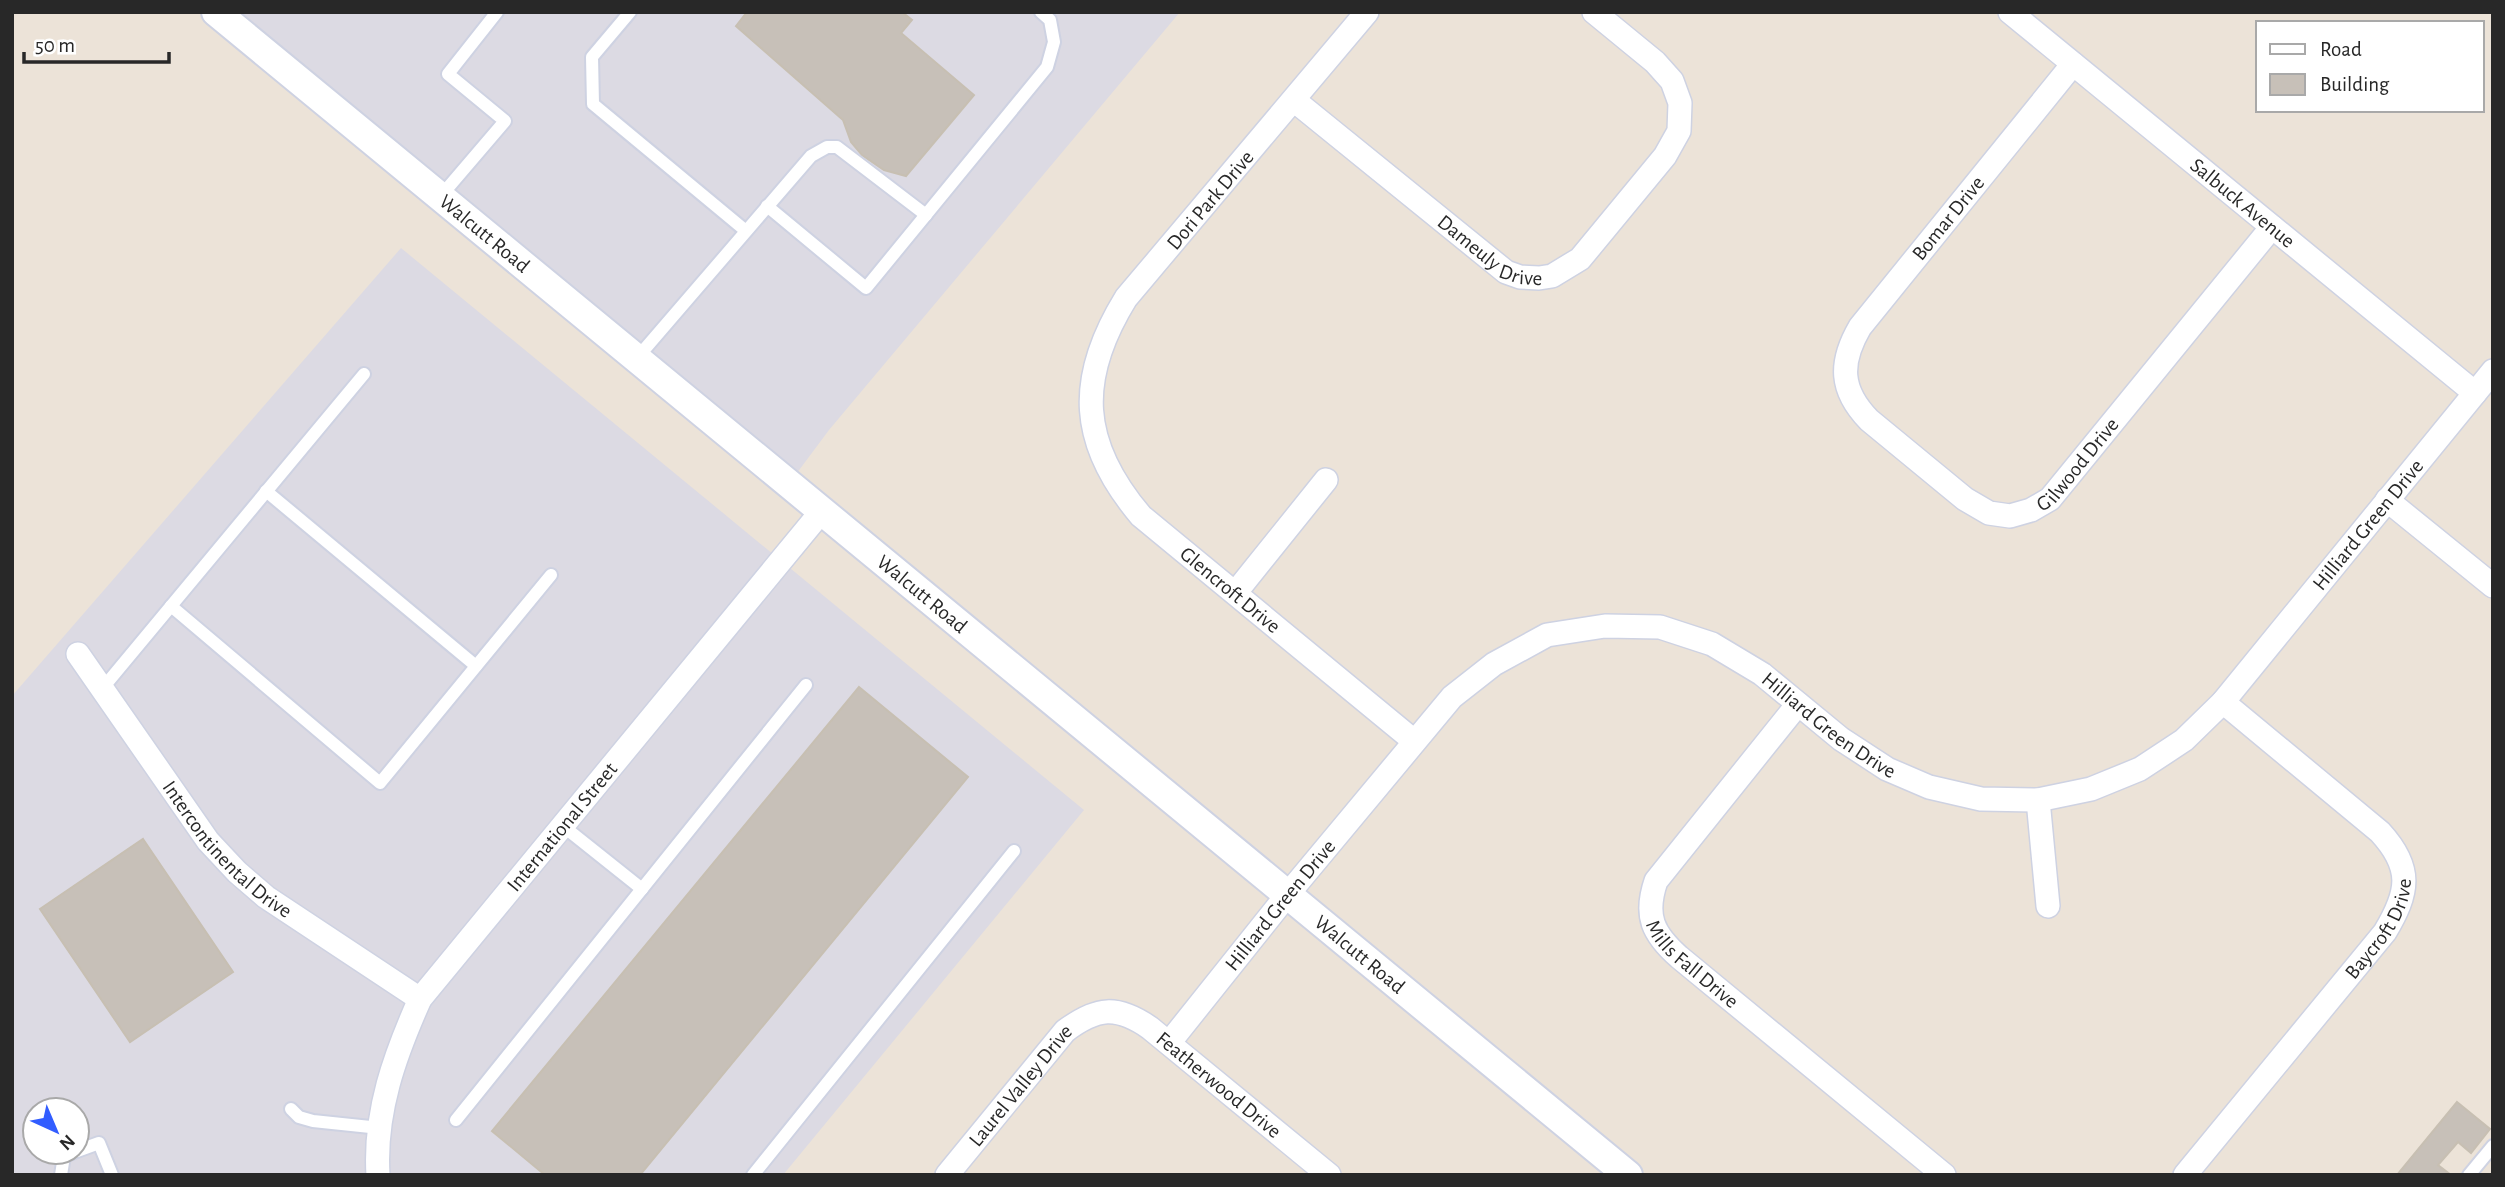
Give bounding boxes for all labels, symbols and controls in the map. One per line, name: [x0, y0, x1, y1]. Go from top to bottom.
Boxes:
scale bar: [24, 21, 170, 65]
legend: [2256, 21, 2484, 112]
text: 50 m: [35, 35, 75, 56]
text: Road: [2320, 39, 2362, 60]
text: Building: [2320, 74, 2390, 95]
street label: Dori Park Drive: [1163, 147, 1258, 254]
street label: Salbuck Avenue: [2186, 154, 2299, 252]
street label: Bomar Drive: [1908, 172, 1988, 264]
street label: Walcutt Road: [435, 191, 534, 277]
street label: Dameuly Drive: [1434, 211, 1543, 289]
street label: Gilwood Drive: [2033, 414, 2123, 515]
street label: Hilliard Green Drive: [2309, 456, 2427, 594]
street label: Glencroft Drive: [1176, 543, 1284, 637]
street label: Walcutt Road: [873, 551, 971, 637]
street label: Hilliard Green Drive: [1758, 668, 1898, 782]
street label: International Street: [503, 758, 622, 896]
street label: Intercontinental Drive: [159, 777, 295, 922]
street label: Hilliard Green Drive: [1221, 836, 1339, 975]
street label: Baycroft Drive: [2341, 878, 2415, 983]
street label: Walcutt Road: [1310, 912, 1409, 998]
street label: Mills Fall Drive: [1642, 917, 1742, 1012]
street label: Laurel Valley Drive: [965, 1020, 1076, 1151]
street label: Featherwood Drive: [1152, 1028, 1285, 1142]
north arrow: [21, 1096, 91, 1166]
text: N: [55, 1131, 78, 1154]

